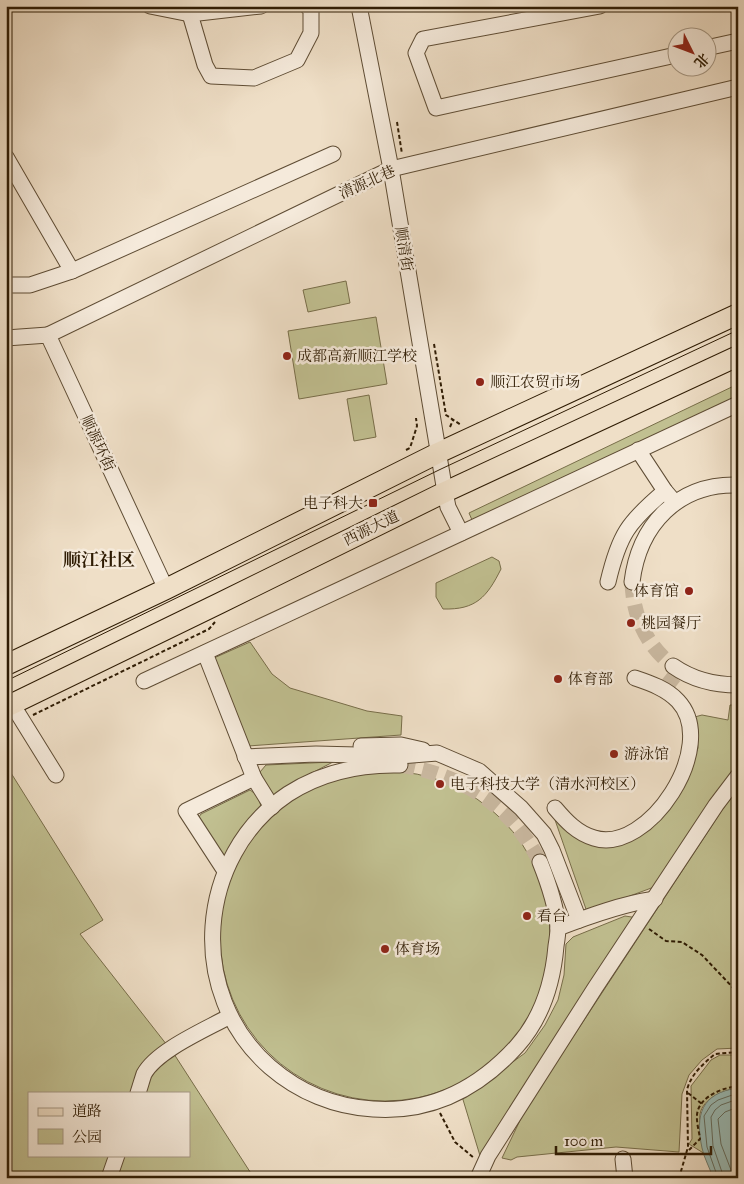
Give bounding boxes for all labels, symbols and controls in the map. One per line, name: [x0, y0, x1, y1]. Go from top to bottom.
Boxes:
north arrow: [666, 28, 716, 78]
text: 北: [690, 49, 712, 71]
street label: 清源北巷: [336, 162, 398, 202]
street label: 顺清街: [392, 225, 416, 273]
place label: 成都高新顺江学校: [297, 347, 417, 365]
marker: 成都高新顺江学校: [281, 350, 293, 362]
place label: 顺江农贸市场: [490, 373, 580, 391]
marker: 顺江农贸市场: [474, 376, 486, 388]
street label: 顺源环街: [77, 412, 119, 474]
place label: 电子科大: [303, 494, 363, 512]
marker: 电子科大: [367, 497, 379, 509]
street label: 西源大道: [340, 507, 402, 549]
district label: 顺江社区: [63, 549, 135, 571]
place label: 体育馆: [634, 582, 679, 600]
marker: 体育馆: [683, 585, 695, 597]
place label: 桃园餐厅: [641, 614, 701, 632]
marker: 桃园餐厅: [625, 617, 637, 629]
place label: 体育部: [568, 670, 613, 688]
marker: 体育部: [552, 673, 564, 685]
place label: 游泳馆: [624, 745, 669, 763]
marker: 游泳馆: [608, 748, 620, 760]
place label: 电子科技大学（清水河校区）: [450, 775, 645, 793]
marker: 电子科技大学（清水河校区）: [434, 778, 446, 790]
place label: 看台: [537, 907, 567, 925]
marker: 看台: [521, 910, 533, 922]
place label: 体育场: [395, 940, 440, 958]
marker: 体育场: [379, 943, 391, 955]
legend: [28, 1092, 190, 1156]
text: 道路: [72, 1102, 102, 1120]
scale bar: [556, 1124, 712, 1156]
text: 公园: [72, 1128, 102, 1146]
text: 100 m: [564, 1132, 604, 1150]

